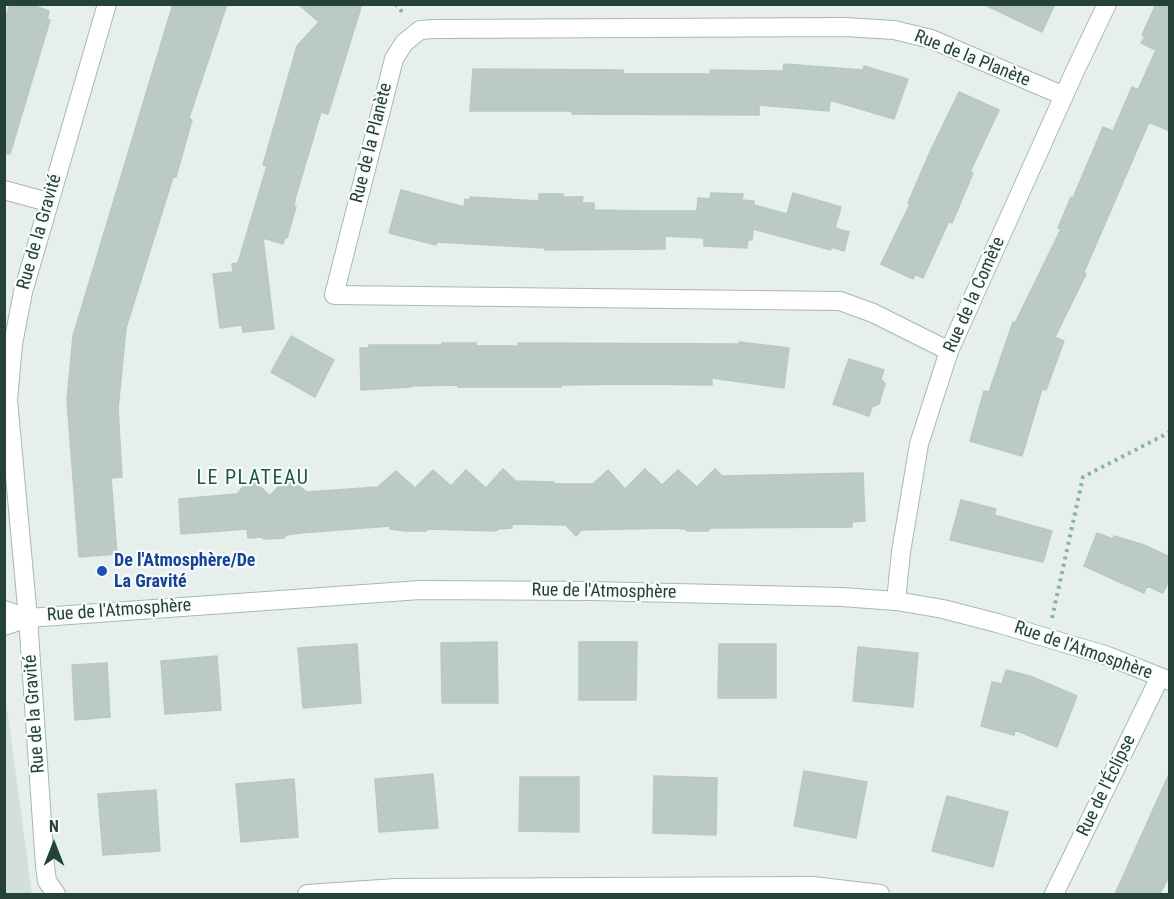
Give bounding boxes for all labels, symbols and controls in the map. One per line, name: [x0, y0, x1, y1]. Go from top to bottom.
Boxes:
street label: Rue de la Planète: [911, 26, 1033, 92]
street label: Rue de la Planète: [347, 81, 397, 205]
street label: Rue de la Gravité: [13, 172, 67, 292]
street label: Rue de la Comète: [940, 234, 1010, 356]
district label: LE PLATEAU: [196, 467, 310, 491]
place label: De l'Atmosphère/De La Gravité: [114, 550, 255, 592]
marker: De l'Atmosphère/De La Gravité: [95, 564, 109, 578]
street label: Rue de l'Atmosphère: [531, 580, 677, 604]
street label: Rue de l'Atmosphère: [46, 595, 192, 627]
street label: Rue de l'Atmosphère: [1011, 617, 1155, 685]
street label: Rue de la Gravité: [20, 654, 50, 774]
street label: Rue de l'Éclipse: [1073, 732, 1141, 840]
north arrow: [24, 815, 84, 875]
text: N: [49, 817, 59, 836]

